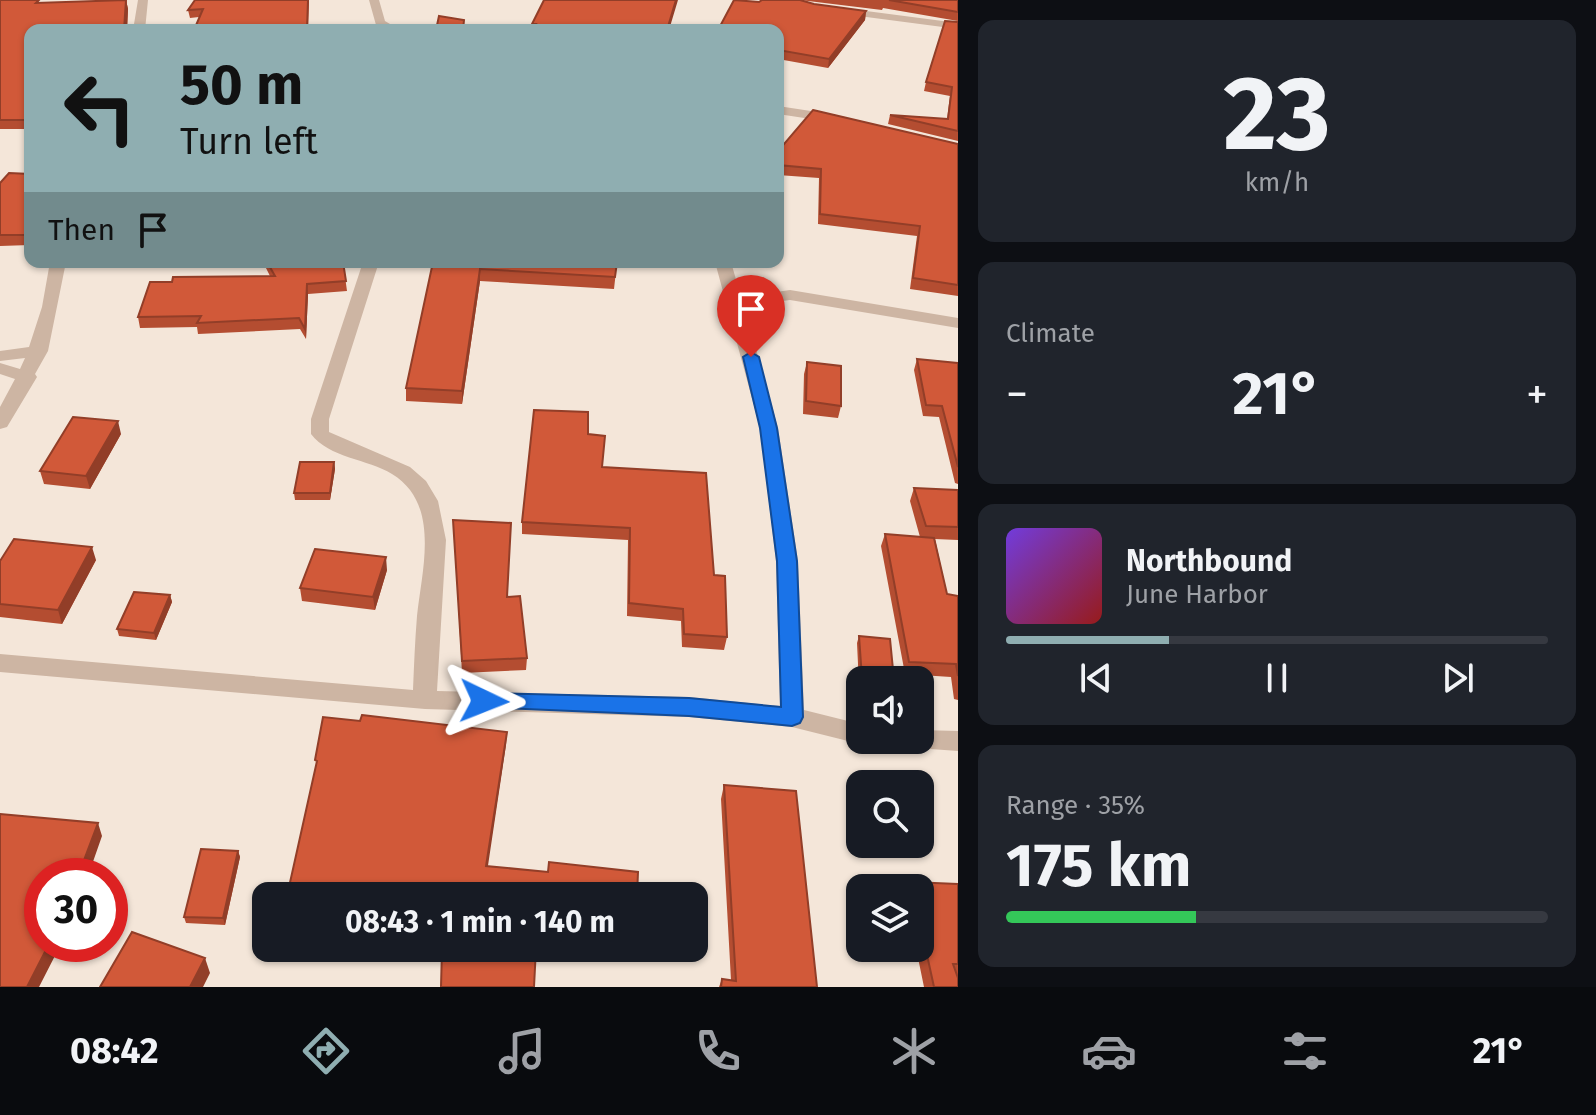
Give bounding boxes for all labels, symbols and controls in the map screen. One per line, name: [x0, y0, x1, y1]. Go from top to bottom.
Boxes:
text: 50 m: [180, 52, 303, 119]
text: 23: [1223, 52, 1331, 177]
icon: left: [48, 56, 152, 160]
text: Turn left: [180, 120, 318, 164]
text: km/h: [1245, 167, 1309, 198]
icon: arrive: [131, 208, 175, 252]
text: Then: [48, 212, 115, 248]
pin: [717, 275, 785, 357]
icon: arrive: [729, 287, 773, 331]
text: Climate: [1006, 318, 1095, 349]
text: 21°: [1233, 358, 1321, 430]
text: −: [1006, 368, 1028, 421]
text: +: [1526, 368, 1548, 421]
text: Northbound: [1126, 543, 1292, 579]
text: June Harbor: [1126, 579, 1268, 610]
icon: previous: [1074, 656, 1118, 700]
icon: pause: [1255, 656, 1299, 700]
icon: next: [1436, 656, 1480, 700]
position arrow: [442, 659, 526, 743]
map controls: [846, 666, 934, 962]
button: sound: [846, 666, 934, 754]
button: search: [846, 770, 934, 858]
text: Range · 35%: [1006, 790, 1145, 821]
text: 175 km: [1006, 830, 1191, 902]
speed limit sign: 30: [24, 858, 128, 962]
button: layers: [846, 874, 934, 962]
text: 08:43 · 1 min · 140 m: [345, 904, 615, 940]
icon: directions: [298, 1023, 354, 1079]
icon: music: [494, 1023, 550, 1079]
icon: phone: [690, 1023, 746, 1079]
icon: climate: [886, 1023, 942, 1079]
icon: car: [1081, 1023, 1137, 1079]
icon: filters: [1277, 1023, 1333, 1079]
text: 08:42: [70, 1029, 159, 1073]
text: 21°: [1473, 1029, 1526, 1073]

